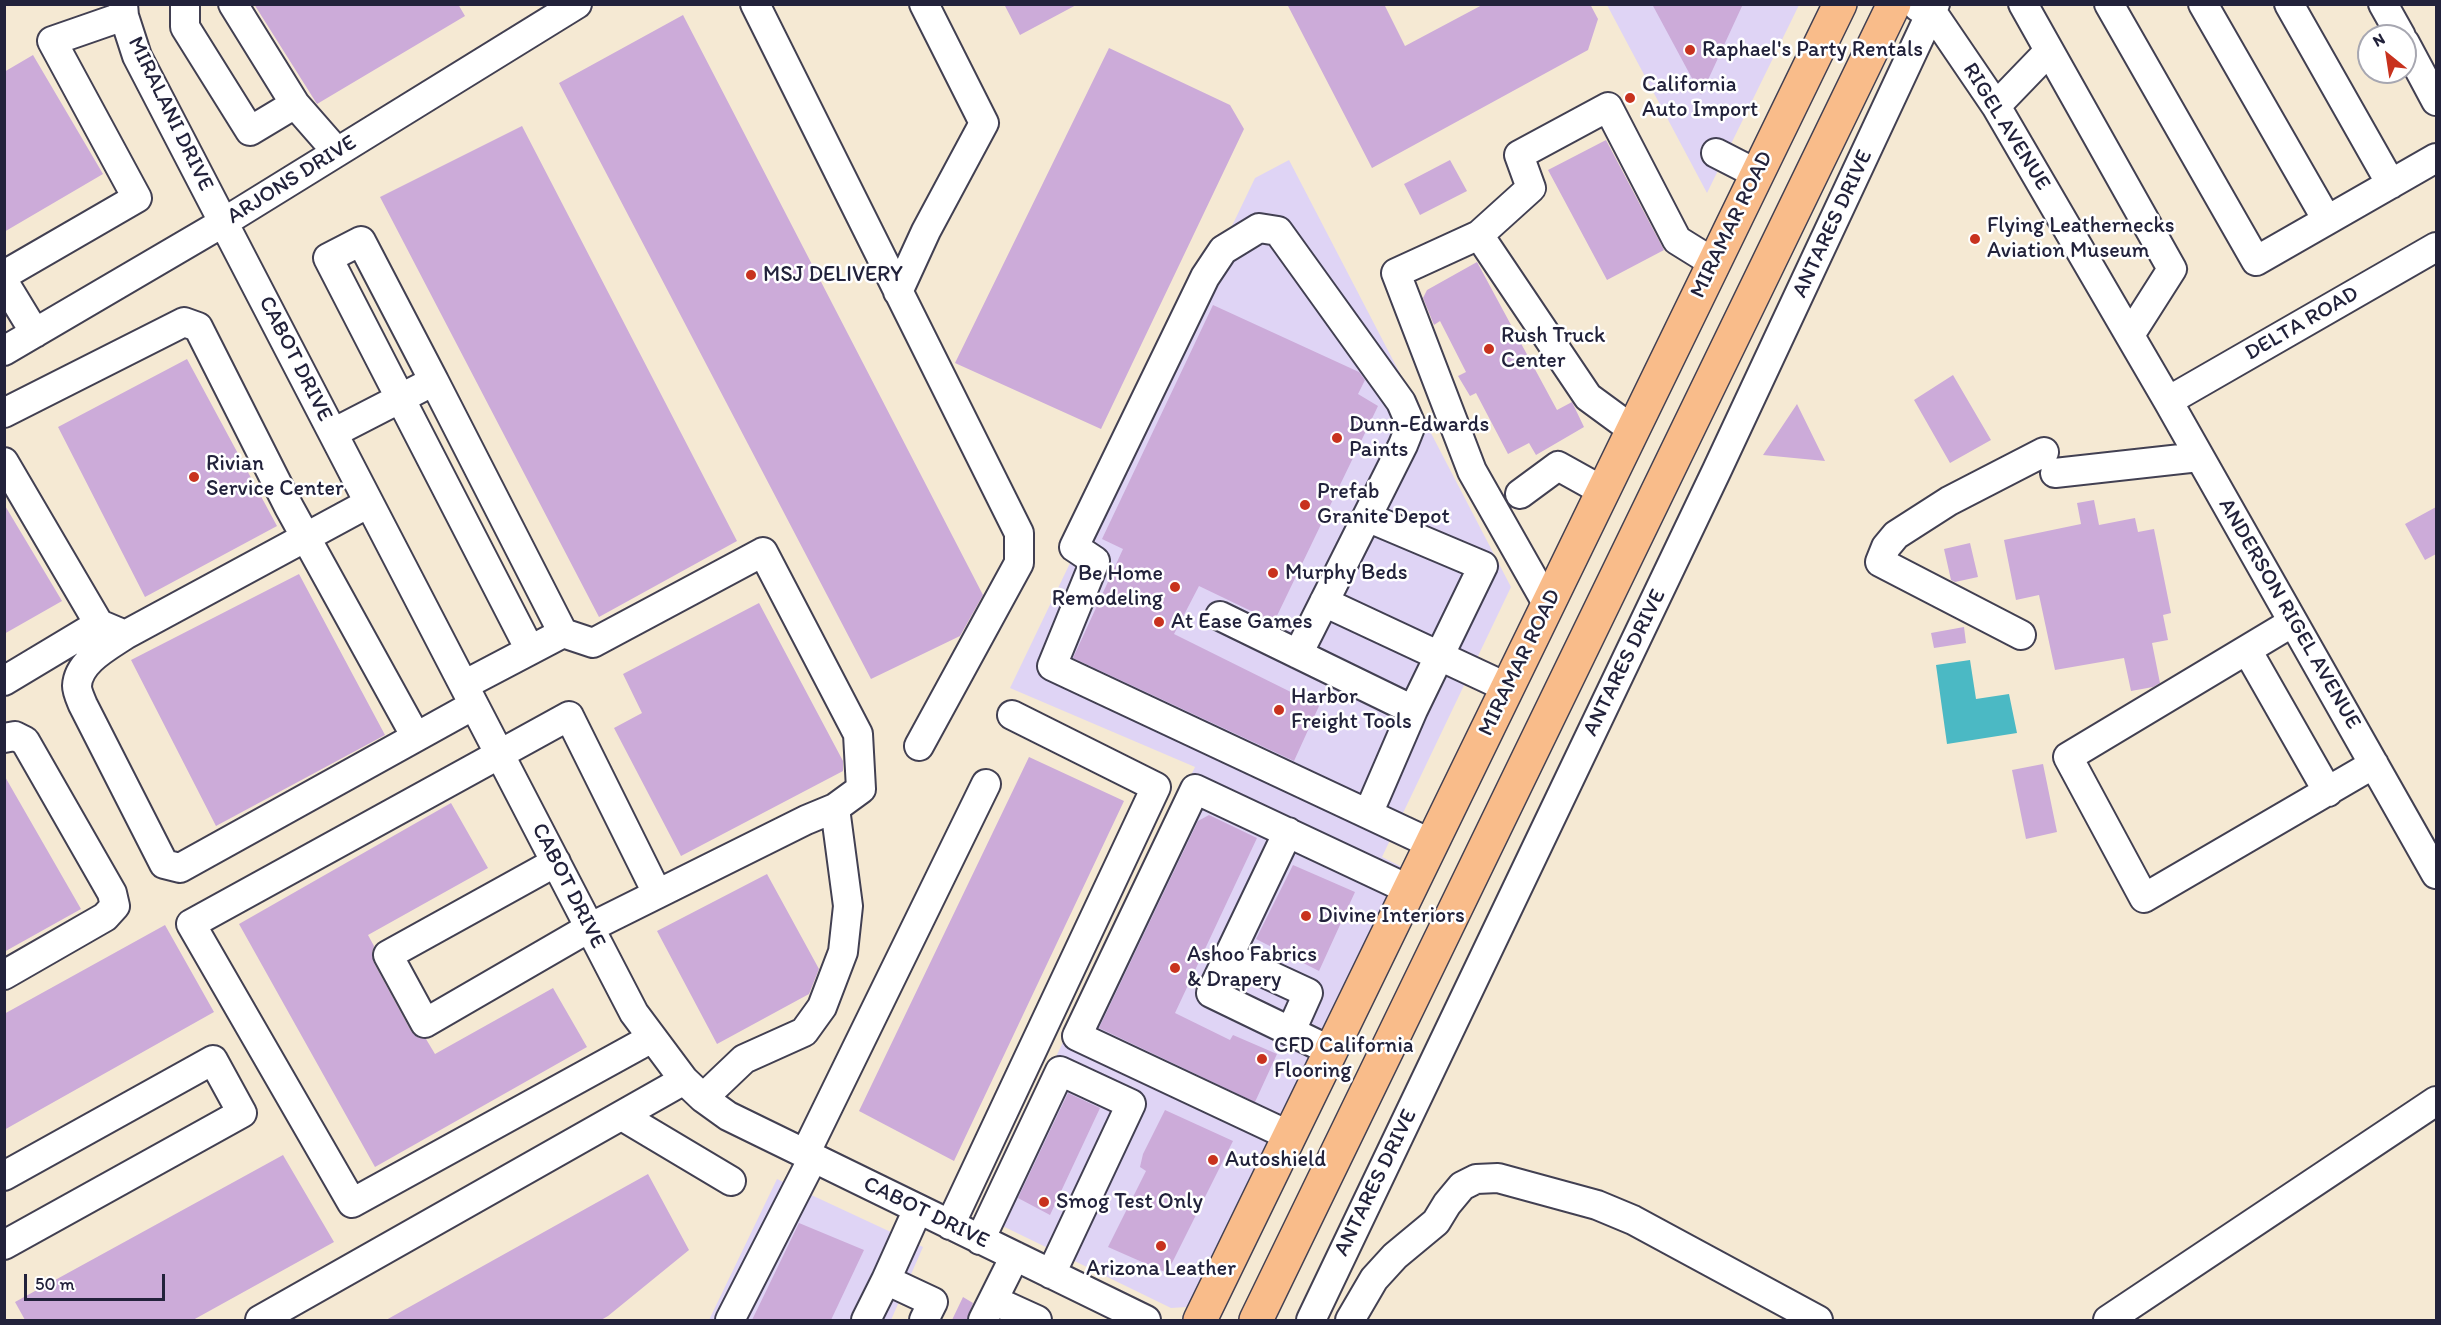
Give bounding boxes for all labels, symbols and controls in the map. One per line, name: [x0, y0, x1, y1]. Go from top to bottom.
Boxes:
north arrow: [2357, 24, 2417, 84]
text: N: [2369, 29, 2388, 51]
street label: MIRALANI DRIVE: [121, 33, 219, 195]
place label: Raphael's Party Rentals: [1702, 37, 1923, 63]
marker: Raphael's Party Rentals: [1683, 43, 1697, 57]
street label: RIGEL AVENUE: [1956, 58, 2056, 196]
place label: California Auto Import: [1642, 72, 1758, 124]
marker: California Auto Import: [1623, 91, 1637, 105]
street label: ARJONS DRIVE: [223, 130, 361, 230]
street label: ANTARES DRIVE: [1787, 146, 1879, 302]
street label: MIRAMAR ROAD: [1685, 147, 1779, 303]
place label: Flying Leathernecks Aviation Museum: [1987, 213, 2175, 264]
marker: Flying Leathernecks Aviation Museum: [1968, 232, 1982, 246]
place label: MSJ DELIVERY: [763, 262, 903, 288]
marker: MSJ DELIVERY: [744, 268, 758, 282]
street label: DELTA ROAD: [2241, 281, 2363, 367]
street label: CABOT DRIVE: [252, 292, 338, 426]
place label: Rush Truck Center: [1501, 323, 1605, 374]
marker: Rush Truck Center: [1482, 342, 1496, 356]
place label: Dunn-Edwards Paints: [1349, 412, 1489, 464]
marker: Dunn-Edwards Paints: [1330, 431, 1344, 445]
place label: Rivian Service Center: [206, 451, 344, 502]
marker: Rivian Service Center: [187, 470, 201, 484]
place label: Prefab Granite Depot: [1317, 479, 1450, 530]
street label: ANDERSON RIGEL AVENUE: [2212, 494, 2366, 734]
marker: Prefab Granite Depot: [1298, 498, 1312, 512]
place label: Murphy Beds: [1285, 560, 1408, 586]
place label: Be Home Remodeling: [1052, 561, 1163, 612]
marker: Murphy Beds: [1266, 566, 1280, 580]
marker: Be Home Remodeling: [1168, 580, 1182, 594]
street label: MIRAMAR ROAD: [1473, 585, 1567, 741]
street label: ANTARES DRIVE: [1578, 585, 1672, 741]
place label: At Ease Games: [1171, 609, 1312, 635]
marker: At Ease Games: [1152, 615, 1166, 629]
place label: Harbor Freight Tools: [1291, 684, 1412, 736]
marker: Harbor Freight Tools: [1272, 703, 1286, 717]
street label: CABOT DRIVE: [525, 819, 611, 953]
place label: Divine Interiors: [1318, 903, 1465, 929]
marker: Divine Interiors: [1299, 909, 1313, 923]
place label: Ashoo Fabrics & Drapery: [1187, 942, 1317, 993]
marker: Ashoo Fabrics & Drapery: [1168, 961, 1182, 975]
place label: CFD California Flooring: [1274, 1033, 1414, 1084]
marker: CFD California Flooring: [1255, 1052, 1269, 1066]
street label: ANTARES DRIVE: [1329, 1105, 1423, 1261]
place label: Autoshield: [1225, 1147, 1326, 1173]
marker: Autoshield: [1206, 1153, 1220, 1167]
street label: CABOT DRIVE: [859, 1171, 993, 1255]
place label: Smog Test Only: [1056, 1189, 1203, 1215]
marker: Smog Test Only: [1037, 1195, 1051, 1209]
marker: Arizona Leather: [1154, 1239, 1168, 1253]
place label: Arizona Leather: [1086, 1256, 1236, 1282]
scale bar: [27, 1262, 168, 1300]
text: 50 m: [35, 1273, 75, 1295]

